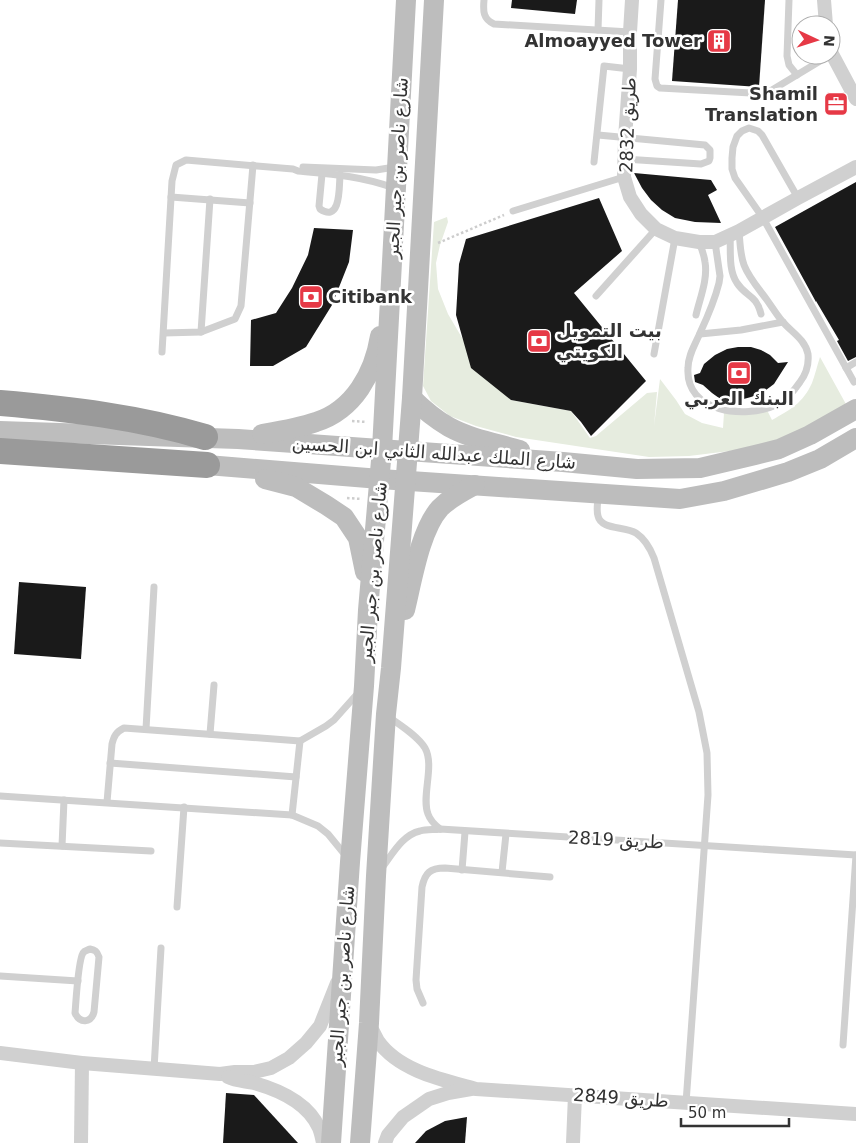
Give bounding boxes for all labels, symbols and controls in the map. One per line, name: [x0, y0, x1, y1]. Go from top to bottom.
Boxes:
north arrow: [791, 15, 841, 65]
building icon: Almoayyed Tower: [706, 28, 732, 54]
place label: Almoayyed Tower: [524, 30, 702, 51]
text: N: [821, 35, 837, 47]
street label: شارع ناصر بن جبر الجبر: [381, 77, 413, 260]
street label: طريق 2832: [615, 77, 641, 173]
place label: Shamil Translation: [705, 83, 818, 125]
office icon: Shamil Translation: [823, 91, 849, 117]
bank icon: Citibank: [298, 284, 324, 310]
place label: Citibank: [328, 286, 413, 307]
place label: بيت التمويل الكويتي: [556, 320, 662, 363]
bank icon: بيت التمويل الكويتي: [526, 328, 552, 354]
bank icon: البنك العربي: [726, 360, 752, 386]
place label: البنك العربي: [684, 388, 794, 410]
street label: شارع الملك عبدالله الثاني ابن الحسين: [291, 432, 577, 474]
street label: شارع ناصر بن جبر الجبر: [354, 481, 392, 664]
street label: طريق 2819: [568, 827, 664, 853]
street label: شارع ناصر بن جبر الجبر: [325, 885, 359, 1068]
street label: طريق 2849: [572, 1084, 670, 1112]
scale bar: [681, 1096, 788, 1128]
text: 50 m: [688, 1104, 726, 1122]

